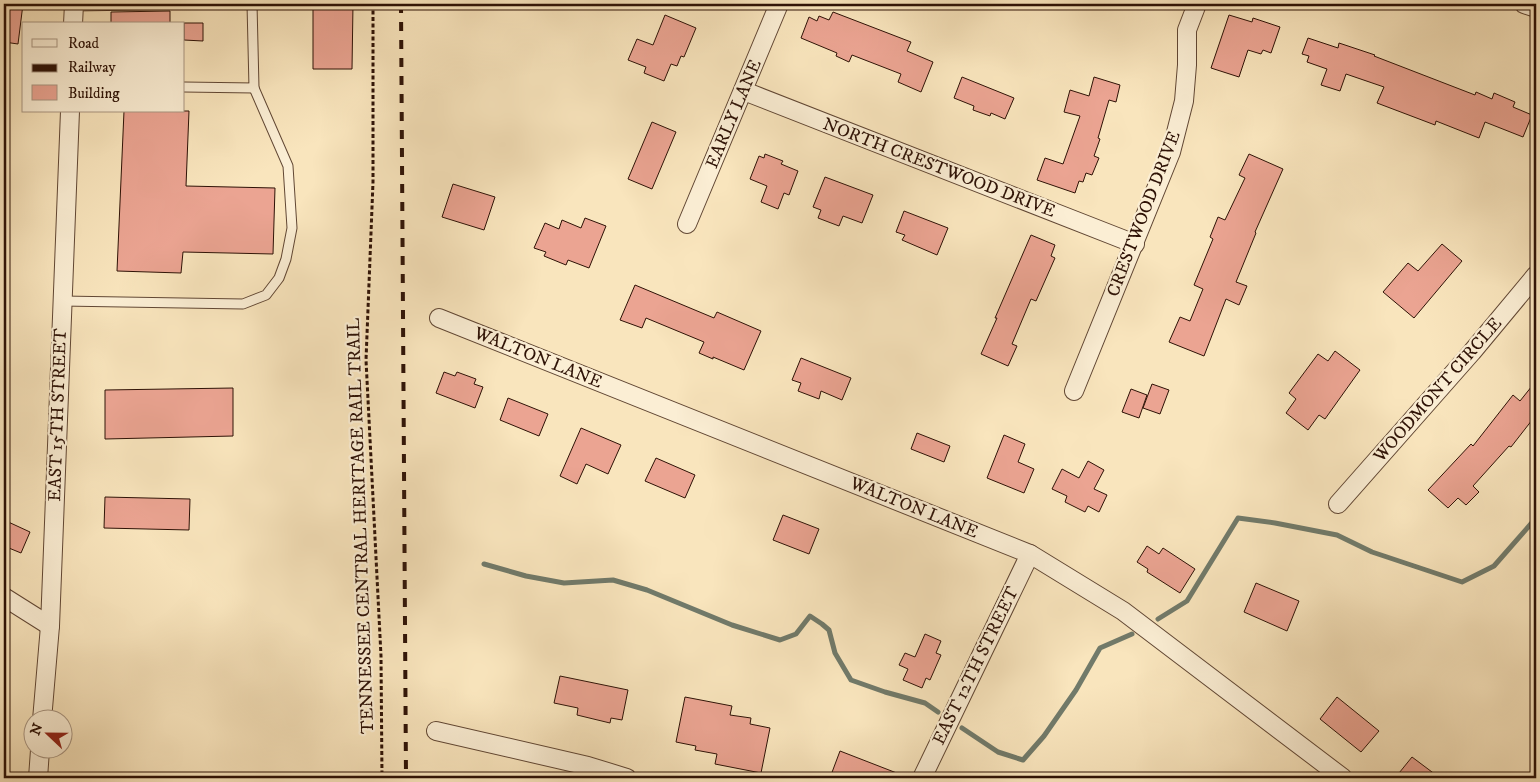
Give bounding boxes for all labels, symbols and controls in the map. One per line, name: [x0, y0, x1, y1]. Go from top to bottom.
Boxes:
legend: [22, 22, 185, 112]
text: Road: [68, 34, 100, 53]
street label: EARLY LANE: [701, 56, 767, 172]
text: Railway: [68, 58, 116, 77]
text: Building: [68, 84, 120, 103]
street label: NORTH CRESTWOOD DRIVE: [820, 113, 1059, 223]
street label: CRESTWOOD DRIVE: [1102, 128, 1186, 300]
street label: WOODMONT CIRCLE: [1368, 313, 1507, 468]
street label: TENNESSEE CENTRAL HERITAGE RAIL TRAIL: [343, 318, 379, 734]
street label: WALTON LANE: [470, 322, 605, 394]
street label: EAST 15TH STREET: [44, 328, 72, 502]
street label: WALTON LANE: [846, 472, 981, 544]
street label: EAST 12TH STREET: [928, 583, 1024, 749]
north arrow: [22, 710, 72, 760]
text: N: [26, 720, 48, 738]

